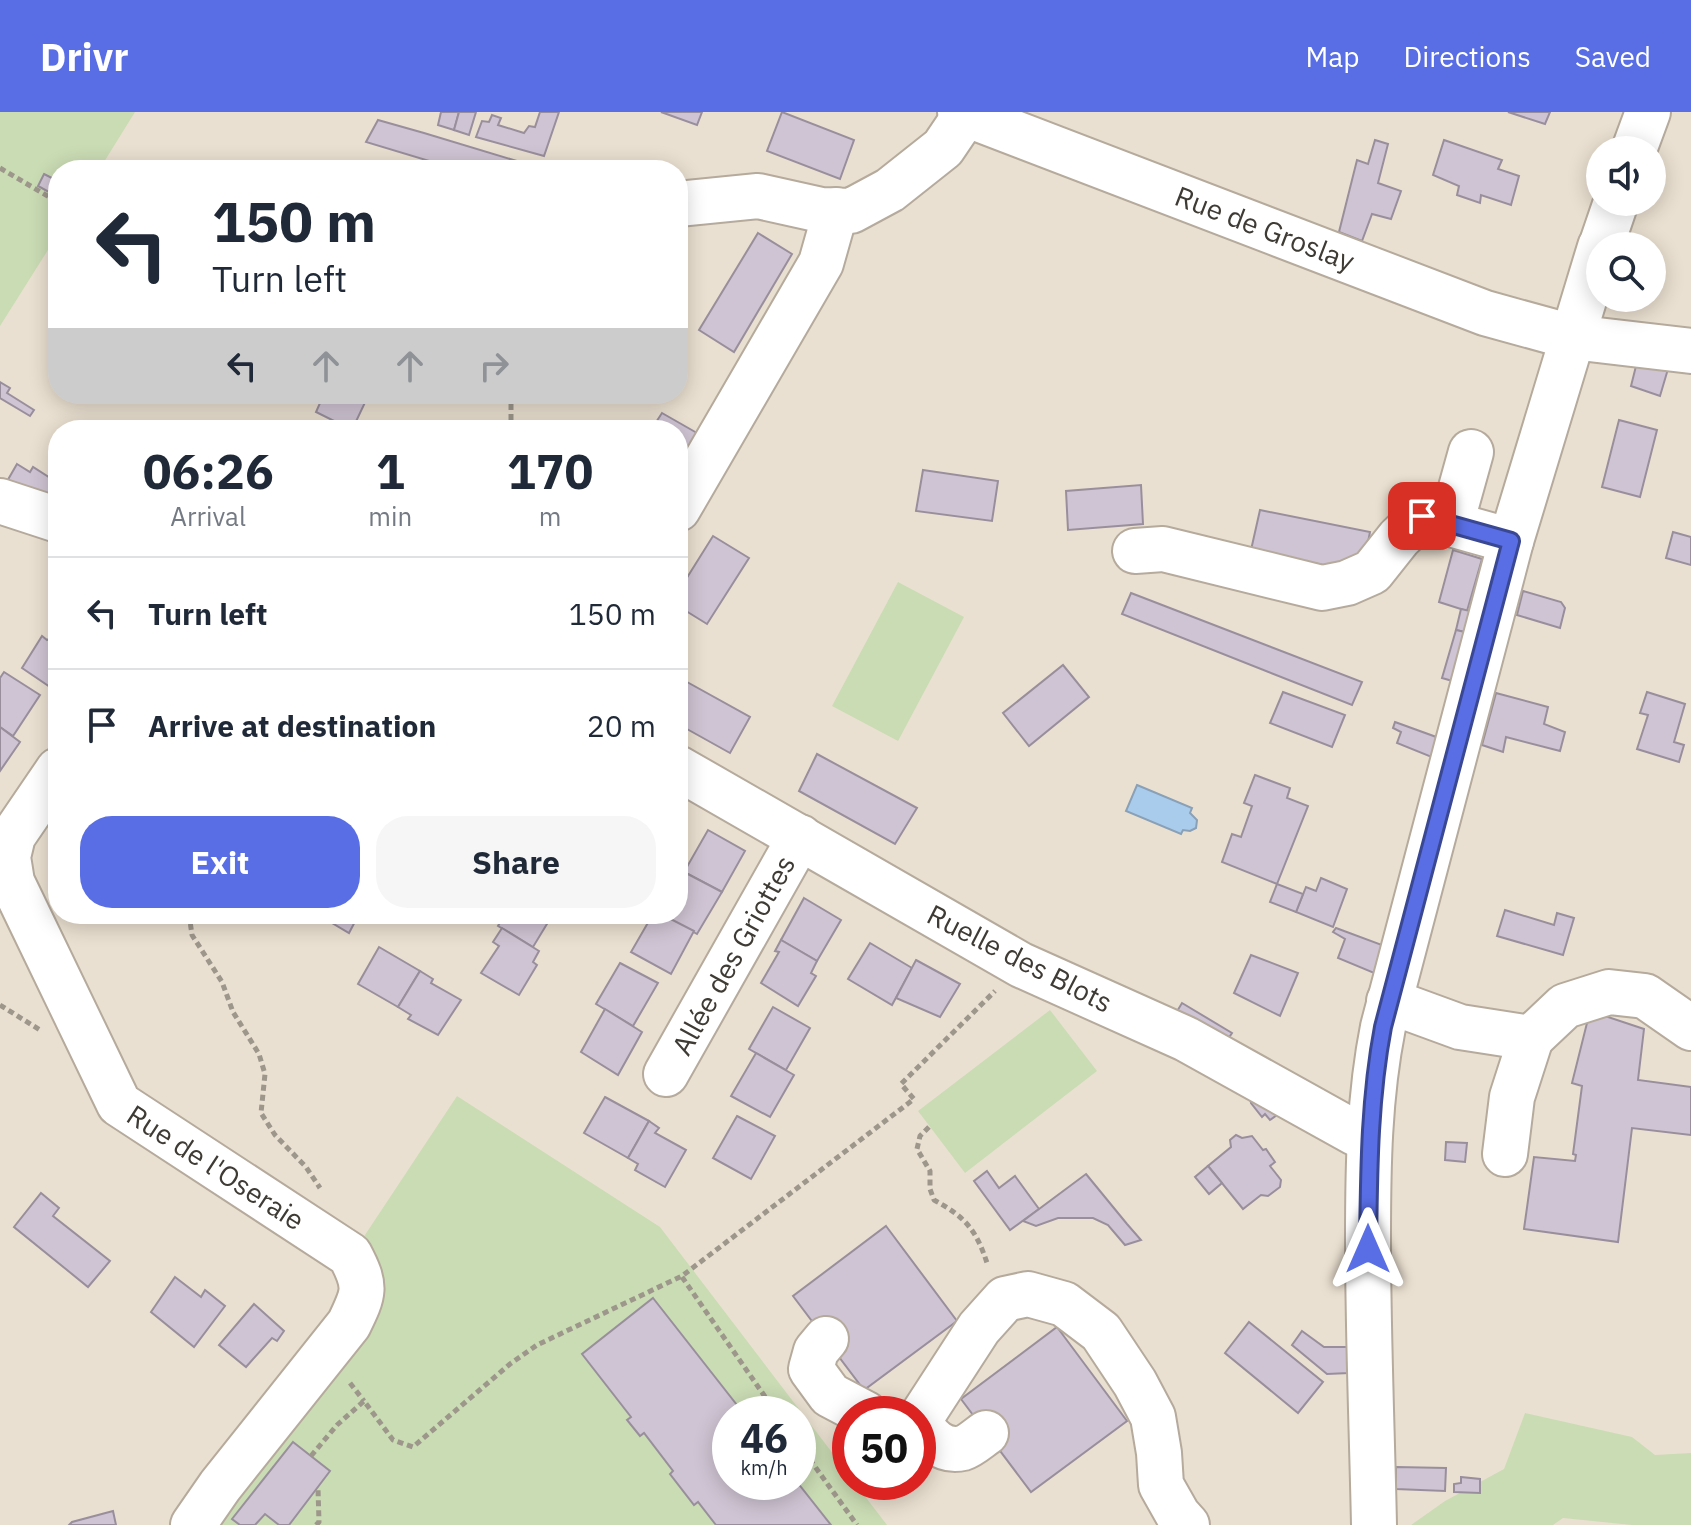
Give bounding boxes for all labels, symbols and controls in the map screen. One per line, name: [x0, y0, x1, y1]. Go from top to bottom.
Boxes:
text: Drivr: [40, 32, 129, 81]
text: Map: [1305, 38, 1359, 75]
text: Directions: [1403, 38, 1531, 75]
text: Saved: [1575, 38, 1651, 75]
map controls: [1586, 136, 1666, 312]
button: sound: [1586, 136, 1666, 216]
street label: Rue de Groslay: [1170, 177, 1360, 279]
text: 150 m: [212, 185, 376, 257]
icon: left: [80, 192, 184, 296]
button: search: [1586, 232, 1666, 312]
text: Turn left: [212, 255, 347, 302]
icon: left: [220, 344, 264, 388]
icon: ahead: [304, 344, 348, 388]
icon: ahead: [388, 344, 432, 388]
icon: right: [472, 344, 516, 388]
text: 06:26: [143, 440, 274, 502]
text: 1: [376, 440, 405, 502]
text: 170: [507, 440, 593, 502]
pin: [1388, 482, 1456, 550]
icon: arrive: [1400, 494, 1444, 538]
text: Arrival: [170, 499, 246, 533]
text: min: [368, 499, 412, 533]
text: m: [539, 499, 561, 533]
icon: left: [80, 591, 124, 635]
text: Turn left: [148, 594, 267, 633]
text: 150 m: [569, 594, 656, 633]
icon: arrive: [80, 703, 124, 747]
text: Arrive at destination: [148, 706, 436, 745]
text: 20 m: [587, 706, 656, 745]
button: Exit: [80, 816, 360, 908]
button: Share: [376, 816, 656, 908]
street label: Allée des Griottes: [663, 849, 803, 1061]
street label: Ruelle des Blots: [921, 895, 1119, 1021]
street label: Rue de l'Oseraie: [120, 1096, 312, 1238]
position arrow: [1326, 1207, 1410, 1291]
speed limit sign: 50: [832, 1396, 936, 1500]
text: 46: [740, 1412, 788, 1464]
text: km/h: [740, 1454, 788, 1481]

